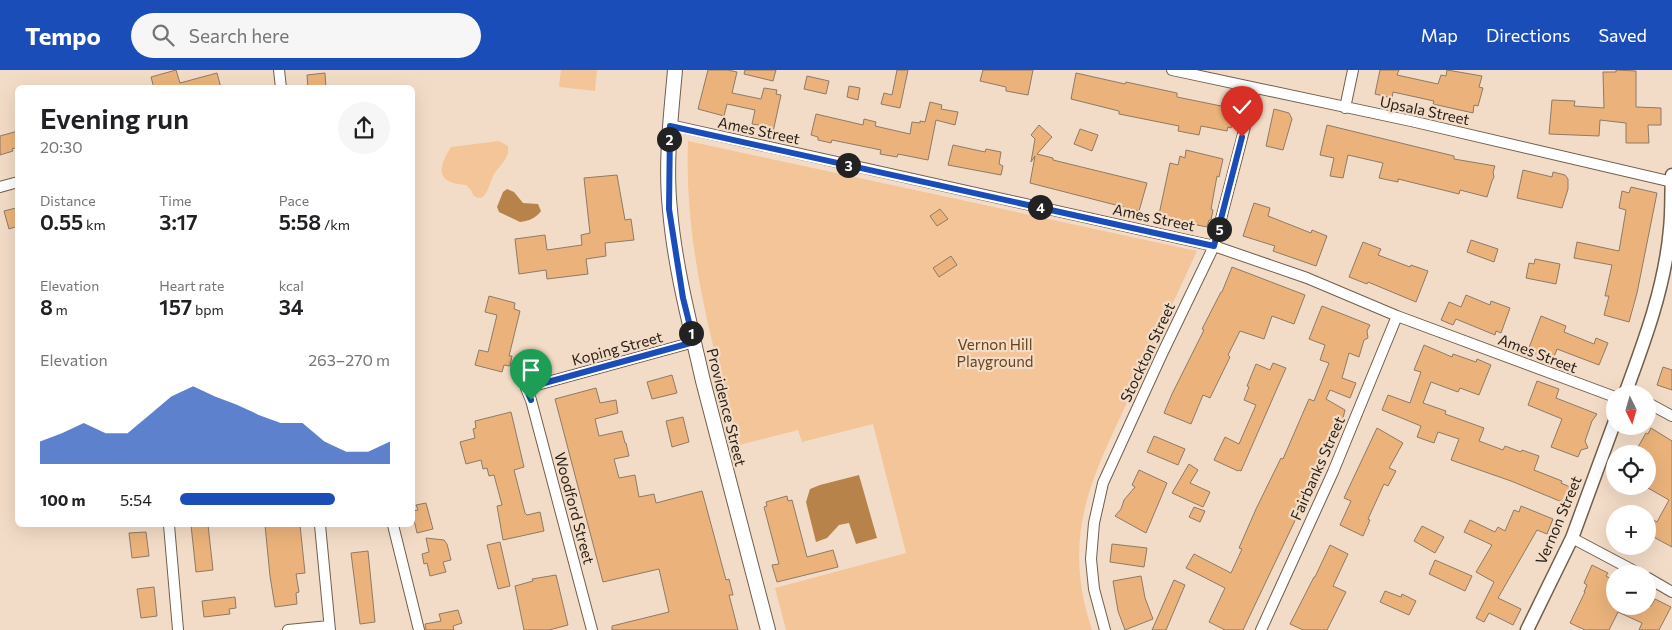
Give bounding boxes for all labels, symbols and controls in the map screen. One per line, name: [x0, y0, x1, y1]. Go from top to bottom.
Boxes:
search box: [131, 13, 481, 58]
text: Tempo: [25, 21, 101, 50]
icon: search: [149, 21, 177, 49]
text: Search here: [189, 24, 289, 47]
text: Map: [1421, 24, 1458, 46]
text: Directions: [1486, 24, 1570, 46]
text: Saved: [1598, 24, 1647, 46]
pin: [1221, 86, 1263, 137]
street label: Upsala Street: [1378, 92, 1472, 128]
icon: check: [1228, 93, 1256, 121]
text: Evening run: [40, 101, 189, 135]
button: share: [338, 102, 390, 154]
street label: Ames Street: [716, 113, 802, 147]
pin: 2: [656, 126, 682, 152]
text: 2: [666, 131, 673, 148]
text: 20:30: [40, 137, 83, 156]
pin: 3: [836, 152, 860, 178]
text: 3: [844, 157, 853, 174]
text: Distance: [40, 192, 96, 209]
text: Time: [159, 192, 192, 209]
text: Pace: [279, 192, 309, 209]
pin: 4: [1028, 194, 1052, 220]
text: 4: [1036, 199, 1045, 216]
street label: Ames Street: [1111, 200, 1197, 234]
text: 0.55: [40, 209, 83, 234]
text: 3:17: [159, 209, 198, 234]
text: 5:58: [279, 209, 321, 234]
text: km: [83, 216, 106, 233]
text: /km: [321, 216, 350, 233]
pin: 5: [1206, 216, 1232, 242]
text: 5: [1215, 221, 1224, 238]
text: Elevation: [40, 277, 99, 294]
text: Heart rate: [159, 277, 224, 294]
text: kcal: [279, 277, 304, 294]
text: 8: [40, 294, 53, 319]
text: 157: [159, 294, 192, 319]
text: 34: [279, 294, 304, 319]
street label: Stockton Street: [1116, 299, 1178, 405]
text: m: [53, 301, 68, 318]
text: bpm: [192, 301, 224, 318]
pin: 1: [678, 320, 704, 346]
text: 1: [688, 325, 695, 342]
street label: Koping Street: [570, 327, 664, 369]
street label: Ames Street: [1496, 330, 1580, 376]
park label: Vernon Hill Playground: [957, 335, 1033, 370]
street label: Providence Street: [704, 346, 750, 468]
pin: [510, 349, 552, 400]
text: Elevation: [40, 350, 108, 369]
text: 263–270 m: [308, 350, 390, 369]
icon: arrive: [517, 356, 545, 384]
north arrow: [1606, 385, 1656, 435]
map controls: [1606, 385, 1656, 615]
street label: Fairbanks Street: [1286, 413, 1348, 523]
button: locate: [1606, 445, 1656, 495]
street label: Woodford Street: [551, 450, 599, 566]
street label: Vernon Street: [1531, 473, 1585, 567]
text: 100 m: [40, 490, 86, 509]
text: 5:54: [120, 490, 152, 509]
button: +: [1606, 505, 1656, 555]
button: −: [1606, 565, 1656, 615]

